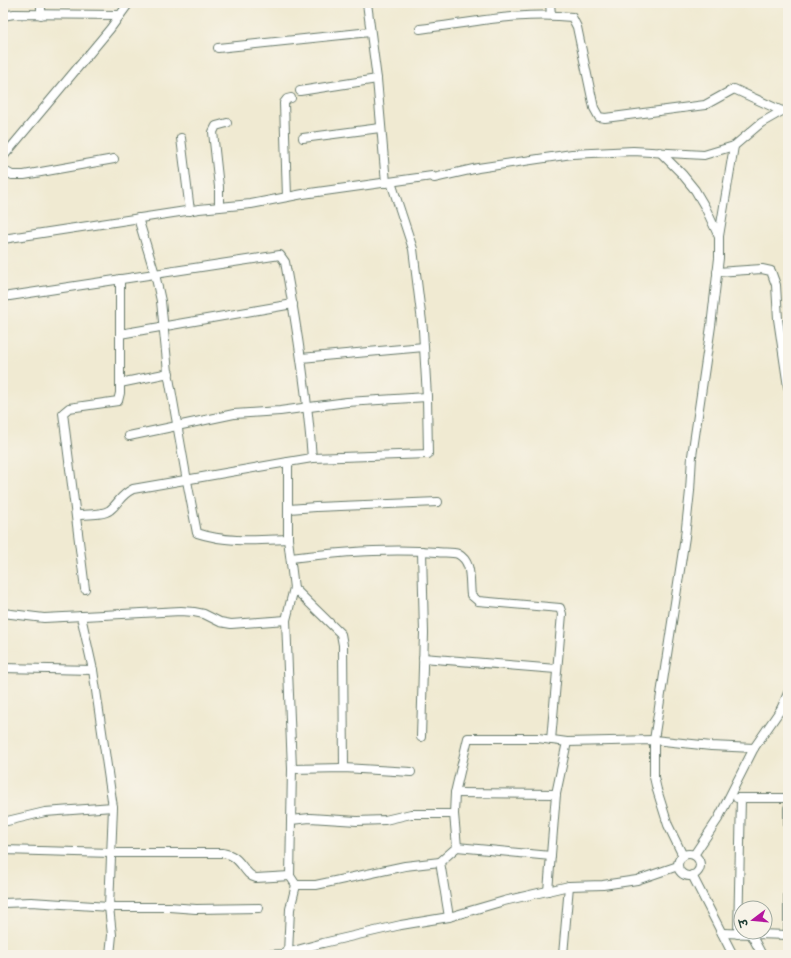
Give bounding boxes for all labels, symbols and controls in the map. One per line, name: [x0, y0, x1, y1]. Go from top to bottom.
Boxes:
north arrow: [733, 900, 773, 940]
text: उ: [735, 916, 751, 929]

